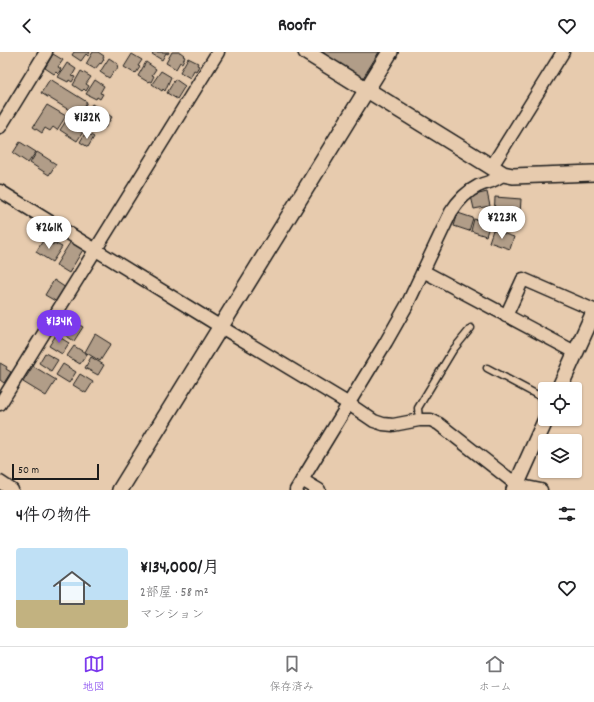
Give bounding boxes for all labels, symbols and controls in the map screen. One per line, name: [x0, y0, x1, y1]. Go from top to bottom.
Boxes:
text: Roofr: [278, 14, 316, 39]
icon: back: [16, 15, 38, 37]
icon: heart: [556, 15, 578, 37]
pin: ¥132K: [59, 106, 115, 140]
text: ¥132K: [74, 109, 100, 128]
pin: ¥223K: [474, 206, 530, 240]
text: ¥223K: [487, 209, 517, 228]
pin: ¥261K: [21, 216, 77, 250]
text: ¥261K: [35, 219, 63, 238]
pin: ¥134K: [31, 310, 87, 344]
text: ¥134K: [46, 313, 72, 332]
map controls: [538, 382, 582, 478]
button: locate: [538, 382, 582, 426]
button: layers: [538, 434, 582, 478]
scale bar: [12, 462, 99, 481]
text: 50 m: [18, 463, 39, 479]
icon: filters: [556, 503, 578, 525]
text: 4件の物件: [16, 505, 91, 529]
text: ¥134,000/月: [140, 557, 219, 581]
icon: home: [48, 564, 96, 612]
icon: heart: [556, 577, 578, 599]
text: 2部屋 · 58 m²: [140, 584, 208, 603]
text: マンション: [140, 606, 204, 625]
tab: 地図: [83, 653, 105, 696]
tab: 保存済み: [270, 653, 314, 696]
tab: ホーム: [479, 653, 511, 696]

